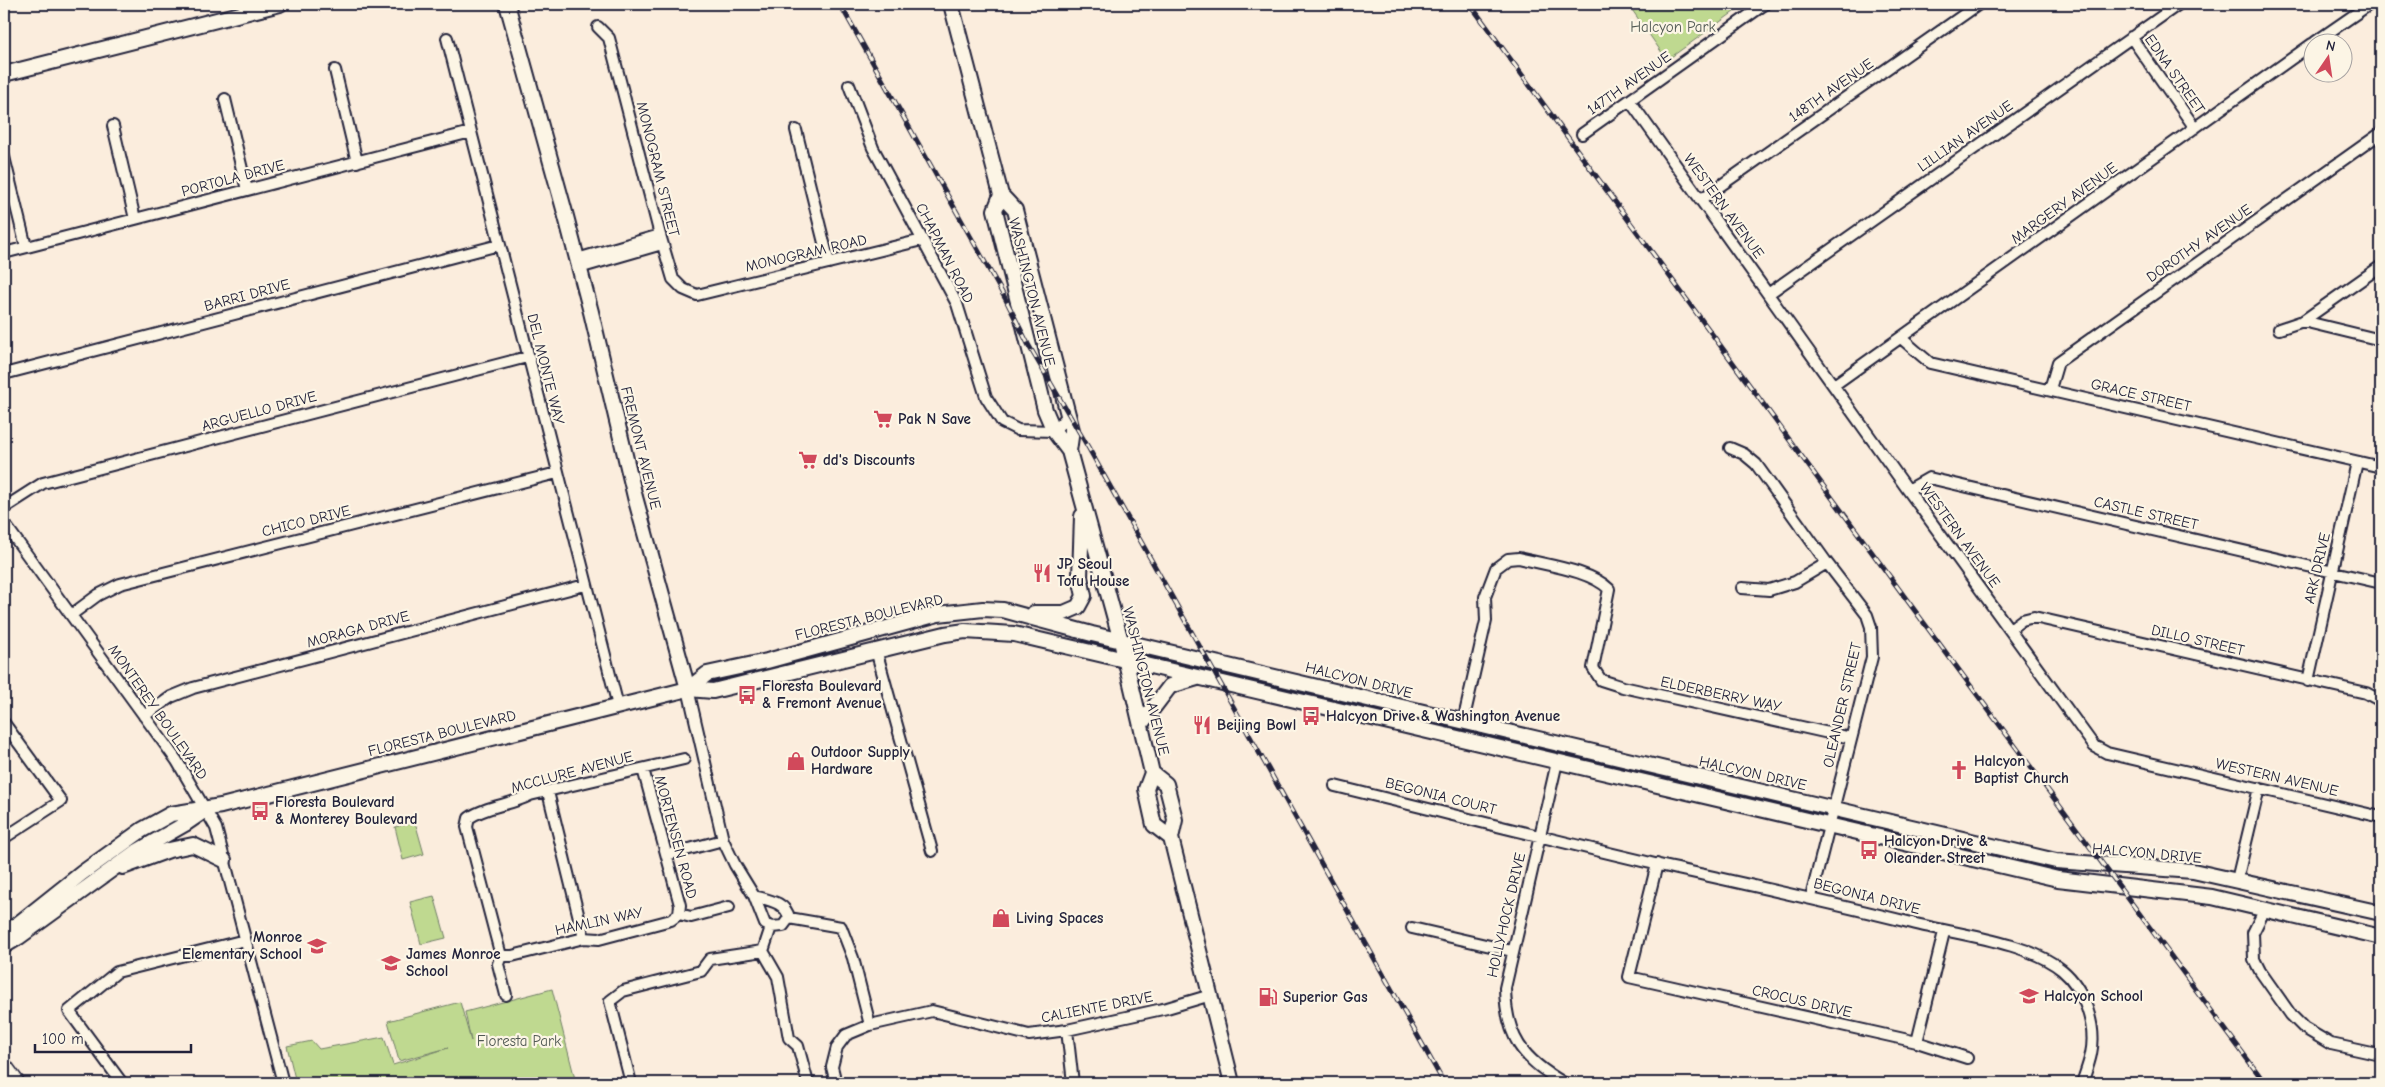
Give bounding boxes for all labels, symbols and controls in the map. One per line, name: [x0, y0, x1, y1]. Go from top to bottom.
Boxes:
park label: Halcyon Park: [1630, 18, 1717, 36]
street label: EDNA STREET: [2141, 31, 2209, 117]
north arrow: [2302, 32, 2352, 82]
text: N: [2324, 37, 2337, 55]
street label: 147TH AVENUE: [1584, 47, 1674, 119]
street label: 148TH AVENUE: [1785, 54, 1877, 126]
street label: LILLIAN AVENUE: [1914, 96, 2016, 176]
street label: MONOGRAM STREET: [632, 100, 684, 239]
street label: WESTERN AVENUE: [1680, 150, 1768, 262]
street label: PORTOLA DRIVE: [179, 156, 287, 200]
street label: MARGERY AVENUE: [2007, 158, 2121, 248]
street label: CHAPMAN ROAD: [912, 200, 978, 306]
street label: DOROTHY AVENUE: [2143, 200, 2255, 286]
street label: WASHINGTON AVENUE: [1005, 216, 1059, 368]
street label: MONOGRAM ROAD: [743, 230, 869, 276]
street label: BARRI DRIVE: [202, 275, 292, 315]
street label: DEL MONTE WAY: [523, 312, 569, 427]
street label: GRACE STREET: [2089, 375, 2193, 415]
street label: FREMONT AVENUE: [617, 385, 665, 511]
street label: ARGUELLO DRIVE: [200, 387, 318, 435]
supermarket icon: Pak N Save: [872, 408, 894, 430]
place label: Pak N Save: [898, 410, 971, 428]
supermarket icon: dd's Discounts: [797, 449, 819, 471]
place label: dd's Discounts: [823, 451, 915, 469]
street label: WESTERN AVENUE: [1916, 479, 2004, 591]
street label: CASTLE STREET: [2092, 492, 2200, 534]
street label: CHICO DRIVE: [260, 501, 352, 541]
street label: ARK DRIVE: [2300, 531, 2334, 605]
place label: JP Seoul Tofu House: [1057, 555, 1129, 590]
restaurant icon: JP Seoul Tofu House: [1031, 562, 1053, 584]
street label: FLORESTA BOULEVARD: [793, 590, 945, 644]
street label: WASHINGTON AVENUE: [1119, 605, 1173, 757]
street label: MORAGA DRIVE: [305, 607, 411, 651]
street label: DILLO STREET: [2150, 621, 2246, 659]
street label: OLEANDER STREET: [1819, 640, 1865, 769]
street label: MONTEREY BOULEVARD: [104, 641, 212, 783]
street label: HALCYON DRIVE: [1304, 658, 1414, 702]
street label: ELDERBERRY WAY: [1659, 672, 1783, 716]
place label: Floresta Boulevard & Fremont Avenue: [762, 677, 882, 712]
bus stop icon: Floresta Boulevard & Fremont Avenue: [736, 684, 758, 706]
bus stop icon: Halcyon Drive & Washington Avenue: [1300, 705, 1322, 727]
street label: FLORESTA BOULEVARD: [366, 706, 518, 760]
place label: Halcyon Drive & Washington Avenue: [1326, 707, 1560, 725]
restaurant icon: Beijing Bowl: [1191, 714, 1213, 736]
place label: Beijing Bowl: [1217, 716, 1296, 734]
place label: Outdoor Supply Hardware: [811, 743, 910, 778]
street label: MCCLURE AVENUE: [509, 747, 635, 797]
shop icon: Outdoor Supply Hardware: [785, 750, 807, 772]
street label: HALCYON DRIVE: [1697, 752, 1809, 794]
place label: Halcyon Baptist Church: [1974, 752, 2069, 787]
street label: WESTERN AVENUE: [2214, 754, 2340, 800]
church icon: Halcyon Baptist Church: [1948, 759, 1970, 781]
street label: MORTENSEN ROAD: [651, 773, 701, 901]
street label: BEGONIA COURT: [1383, 773, 1499, 819]
place label: Floresta Boulevard & Monterey Boulevard: [275, 793, 418, 828]
bus stop icon: Floresta Boulevard & Monterey Boulevard: [249, 800, 271, 822]
place label: Halcyon Drive & Oleander Street: [1884, 832, 1988, 867]
bus stop icon: Halcyon Drive & Oleander Street: [1858, 839, 1880, 861]
street label: HALCYON DRIVE: [2091, 839, 2203, 867]
street label: HOLLYHOCK DRIVE: [1483, 851, 1529, 979]
street label: BEGONIA DRIVE: [1812, 874, 1922, 918]
street label: HAMLIN WAY: [553, 903, 645, 939]
shop icon: Living Spaces: [990, 907, 1012, 929]
place label: Living Spaces: [1016, 909, 1103, 927]
place label: Monroe Elementary School: [182, 928, 302, 963]
school or university icon: Monroe Elementary School: [306, 935, 328, 957]
place label: James Monroe School: [406, 945, 501, 980]
school or university icon: James Monroe School: [380, 952, 402, 974]
street label: CROCUS DRIVE: [1750, 981, 1854, 1021]
school or university icon: Halcyon School: [2018, 985, 2040, 1007]
fuel station icon: Superior Gas: [1257, 986, 1279, 1008]
street label: CALIENTE DRIVE: [1040, 987, 1154, 1027]
place label: Halcyon School: [2044, 987, 2143, 1005]
place label: Superior Gas: [1283, 988, 1368, 1006]
scale bar: [35, 1022, 191, 1054]
text: 100 m: [42, 1030, 84, 1048]
park label: Floresta Park: [477, 1032, 562, 1050]

